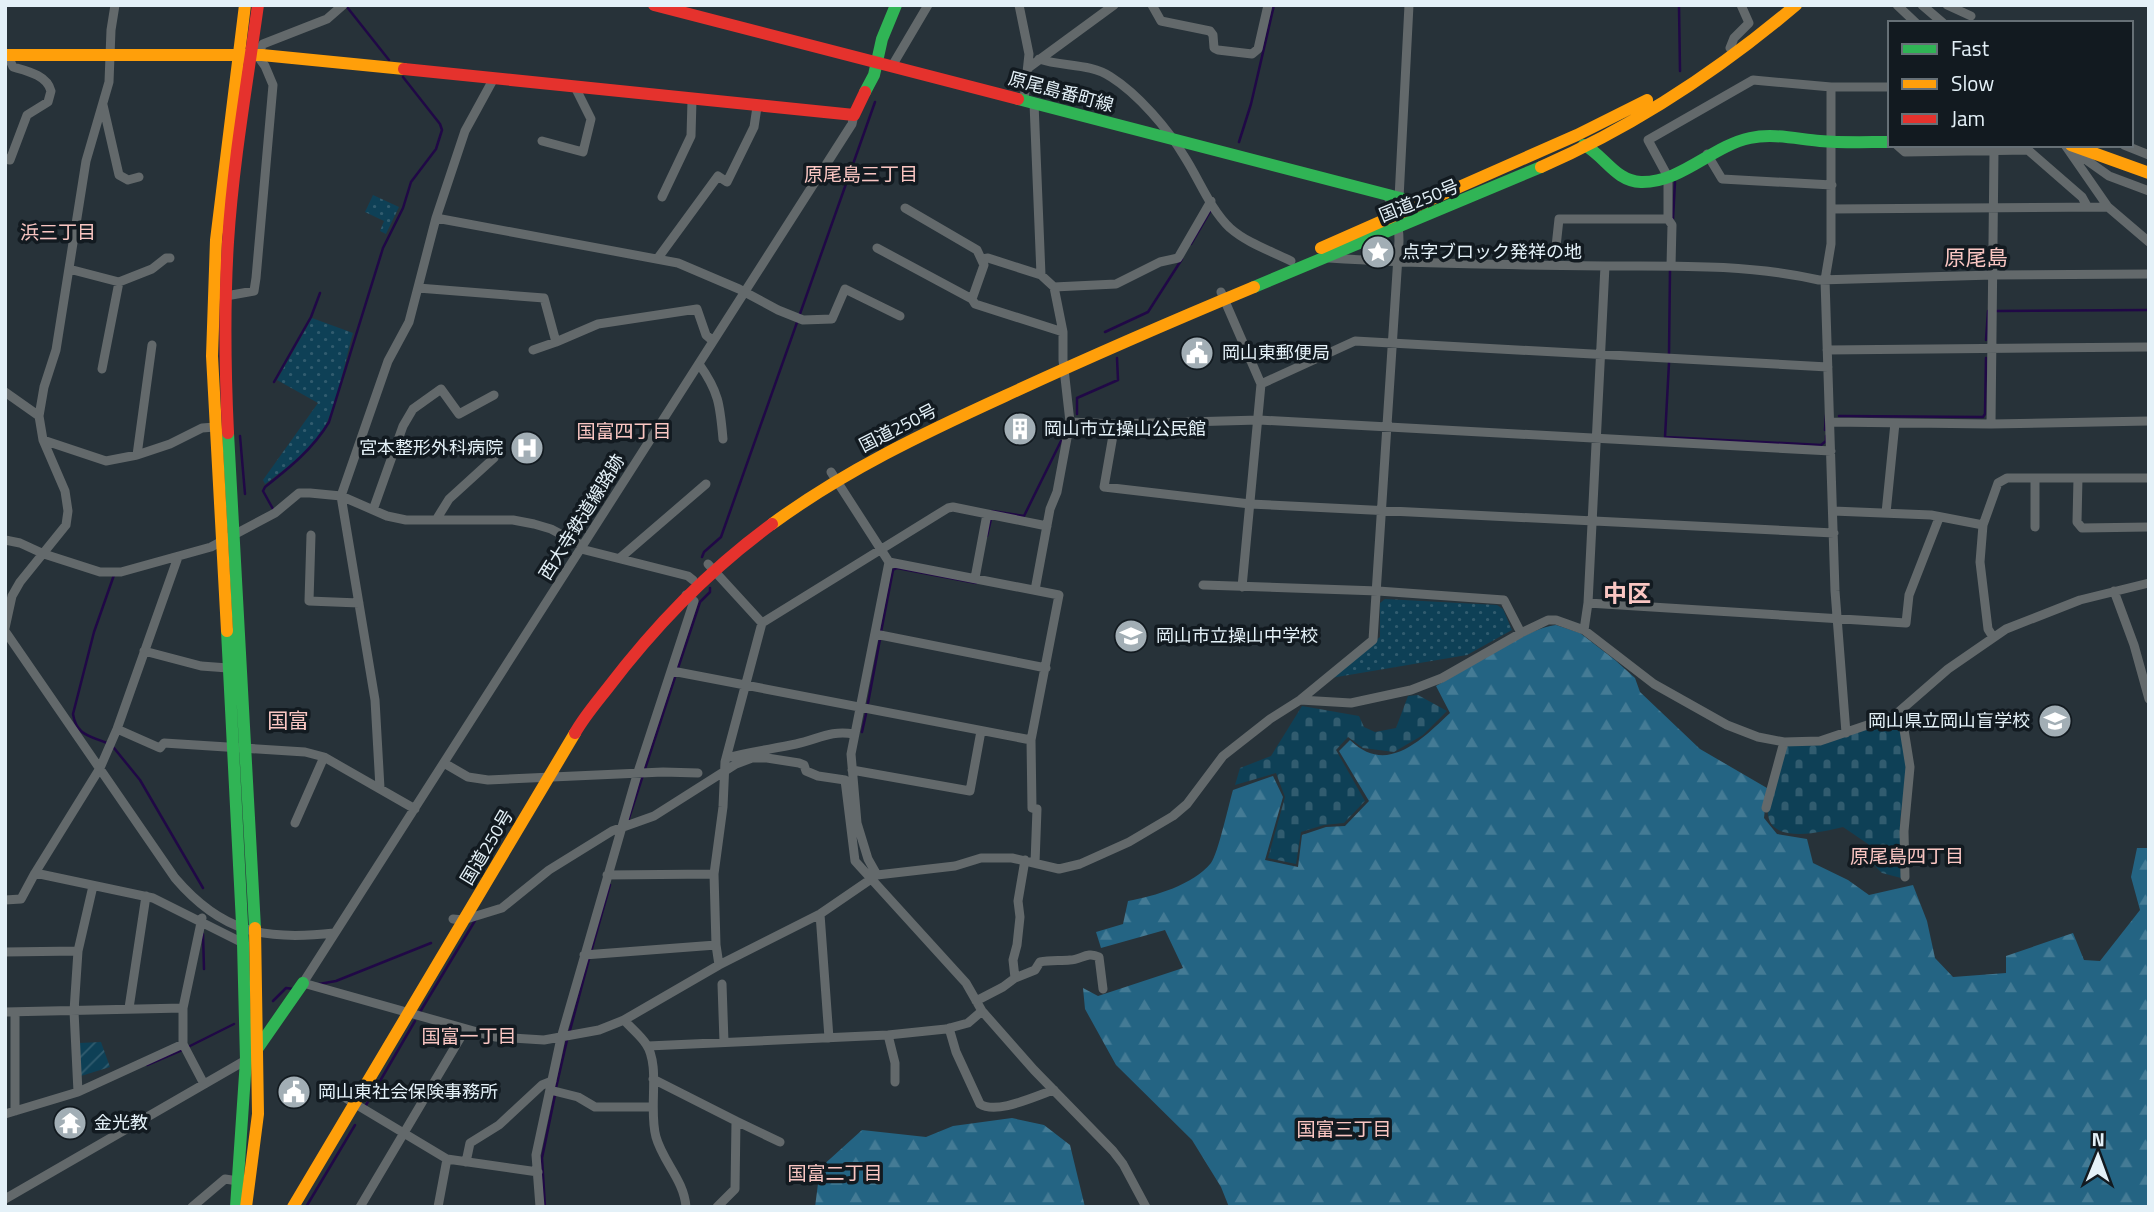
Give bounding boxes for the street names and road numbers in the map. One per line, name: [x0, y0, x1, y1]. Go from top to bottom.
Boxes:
street label: 原尾島番町線: [1005, 65, 1117, 119]
street label: 国道250号: [1375, 172, 1463, 229]
street label: 国道250号: [854, 396, 941, 459]
street label: 西大寺鉄道線路跡: [532, 449, 631, 585]
street label: 国道250号: [453, 804, 520, 890]

